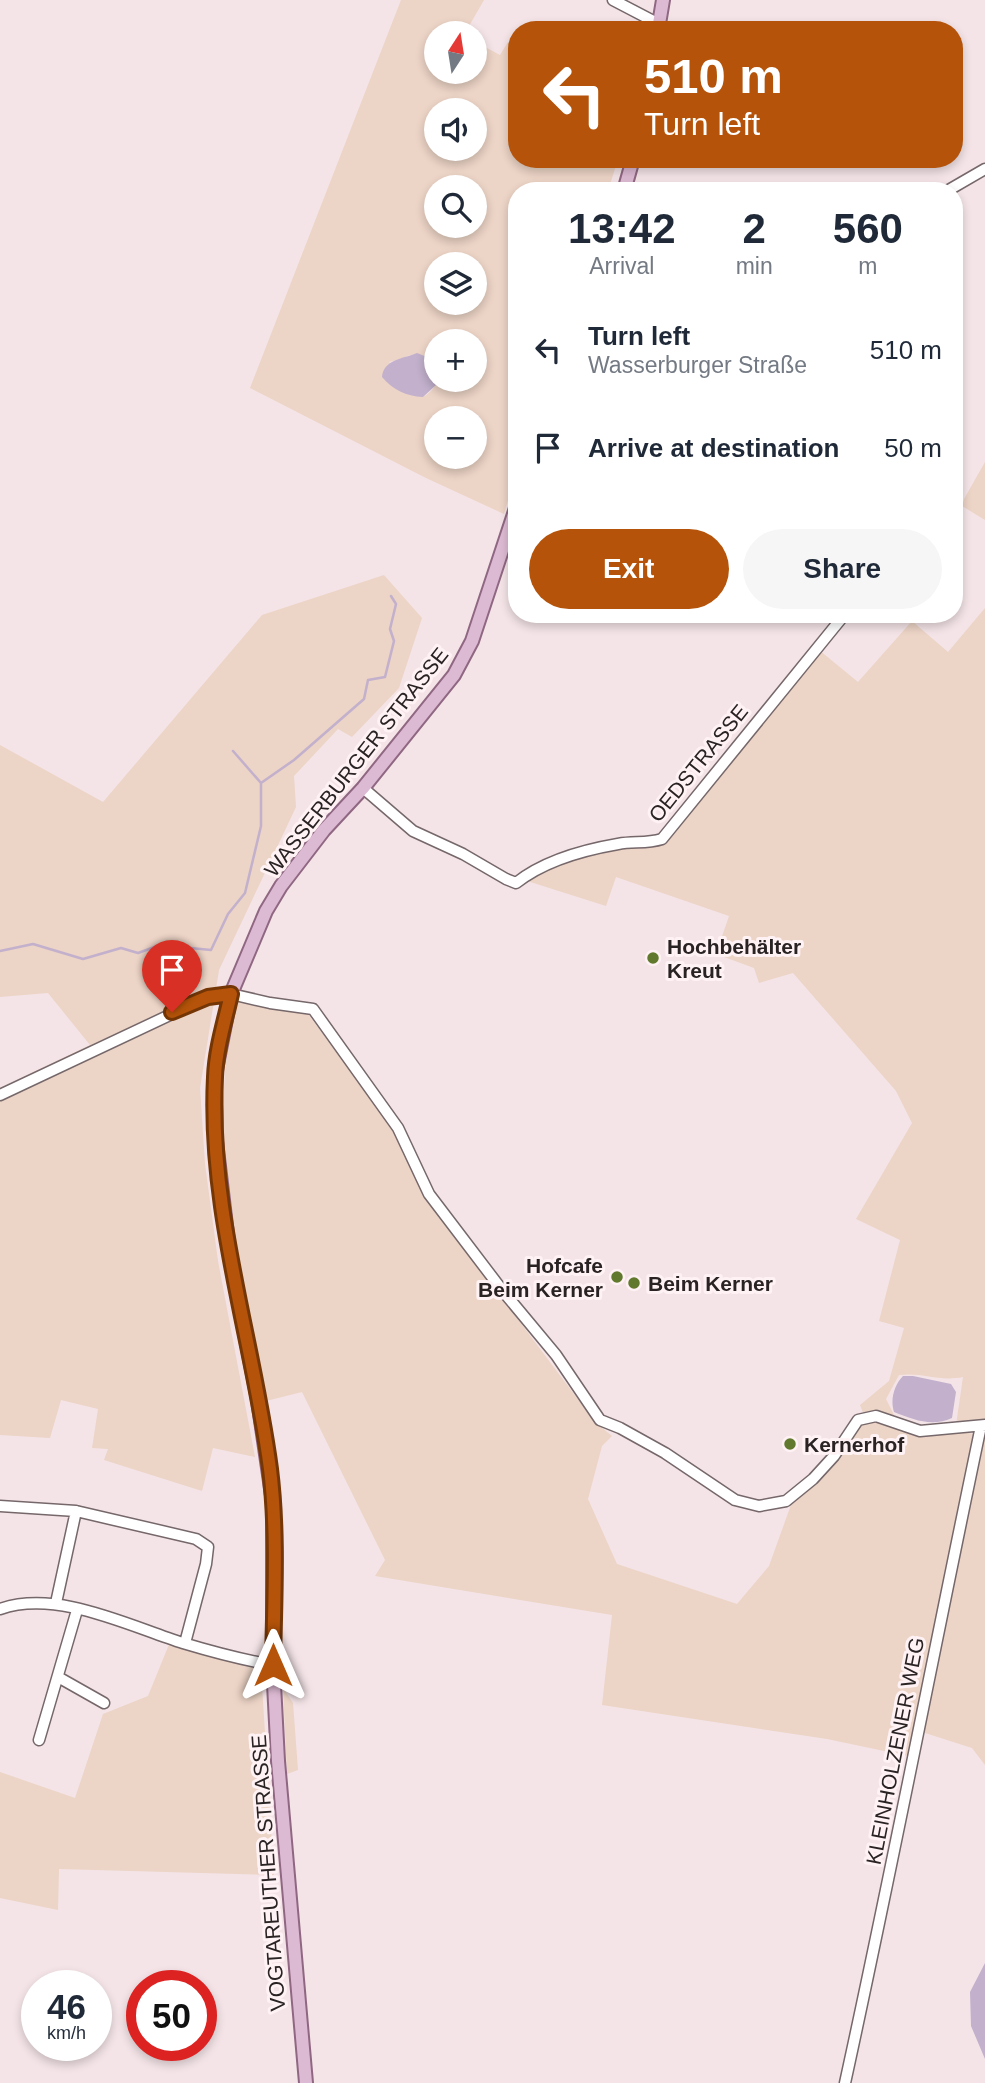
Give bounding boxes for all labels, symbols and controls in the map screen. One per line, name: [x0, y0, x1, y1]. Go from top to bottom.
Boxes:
north arrow: [424, 21, 486, 84]
map controls: [424, 21, 487, 469]
icon: left: [529, 49, 620, 140]
text: 510 m: [644, 49, 783, 103]
button: sound: [424, 98, 487, 161]
text: Turn left: [644, 106, 760, 142]
button: search: [424, 175, 487, 238]
text: 13:42: [568, 205, 676, 252]
text: 2: [742, 205, 766, 252]
text: 560: [833, 205, 903, 252]
button: layers: [424, 252, 487, 315]
text: Arrival: [589, 253, 654, 279]
text: min: [736, 253, 773, 279]
text: m: [858, 253, 877, 279]
text: Turn left: [588, 321, 690, 351]
button: +: [424, 329, 487, 392]
icon: left: [529, 331, 567, 369]
text: 510 m: [870, 335, 942, 365]
text: Wasserburger Straße: [588, 352, 807, 378]
button: −: [424, 406, 487, 469]
icon: arrive: [529, 429, 567, 467]
text: Arrive at destination: [588, 433, 839, 463]
text: 50 m: [884, 433, 942, 463]
button: Exit: [529, 529, 729, 609]
button: Share: [743, 529, 942, 609]
street label: WASSERBURGER STRASSE: [260, 643, 452, 881]
street label: OEDSTRASSE: [644, 700, 752, 826]
place label: Hochbehälter Kreut: [667, 935, 801, 982]
pin: [142, 940, 202, 1012]
marker: Hochbehälter Kreut: [645, 950, 661, 966]
icon: arrive: [153, 951, 191, 989]
place label: Hofcafe Beim Kerner: [478, 1254, 603, 1301]
marker: Hofcafe Beim Kerner: [609, 1269, 625, 1285]
place label: Beim Kerner: [648, 1272, 773, 1295]
marker: Beim Kerner: [626, 1275, 642, 1291]
place label: Kernerhof: [804, 1433, 905, 1456]
marker: Kernerhof: [782, 1436, 798, 1452]
position arrow: [236, 1628, 310, 1702]
street label: KLEINHOLZENER WEG: [862, 1635, 928, 1867]
street label: VOGTAREUTHER STRASSE: [247, 1734, 289, 2012]
speed limit sign: 50: [126, 1970, 217, 2061]
text: 46: [47, 1987, 86, 2026]
text: km/h: [47, 2023, 86, 2043]

